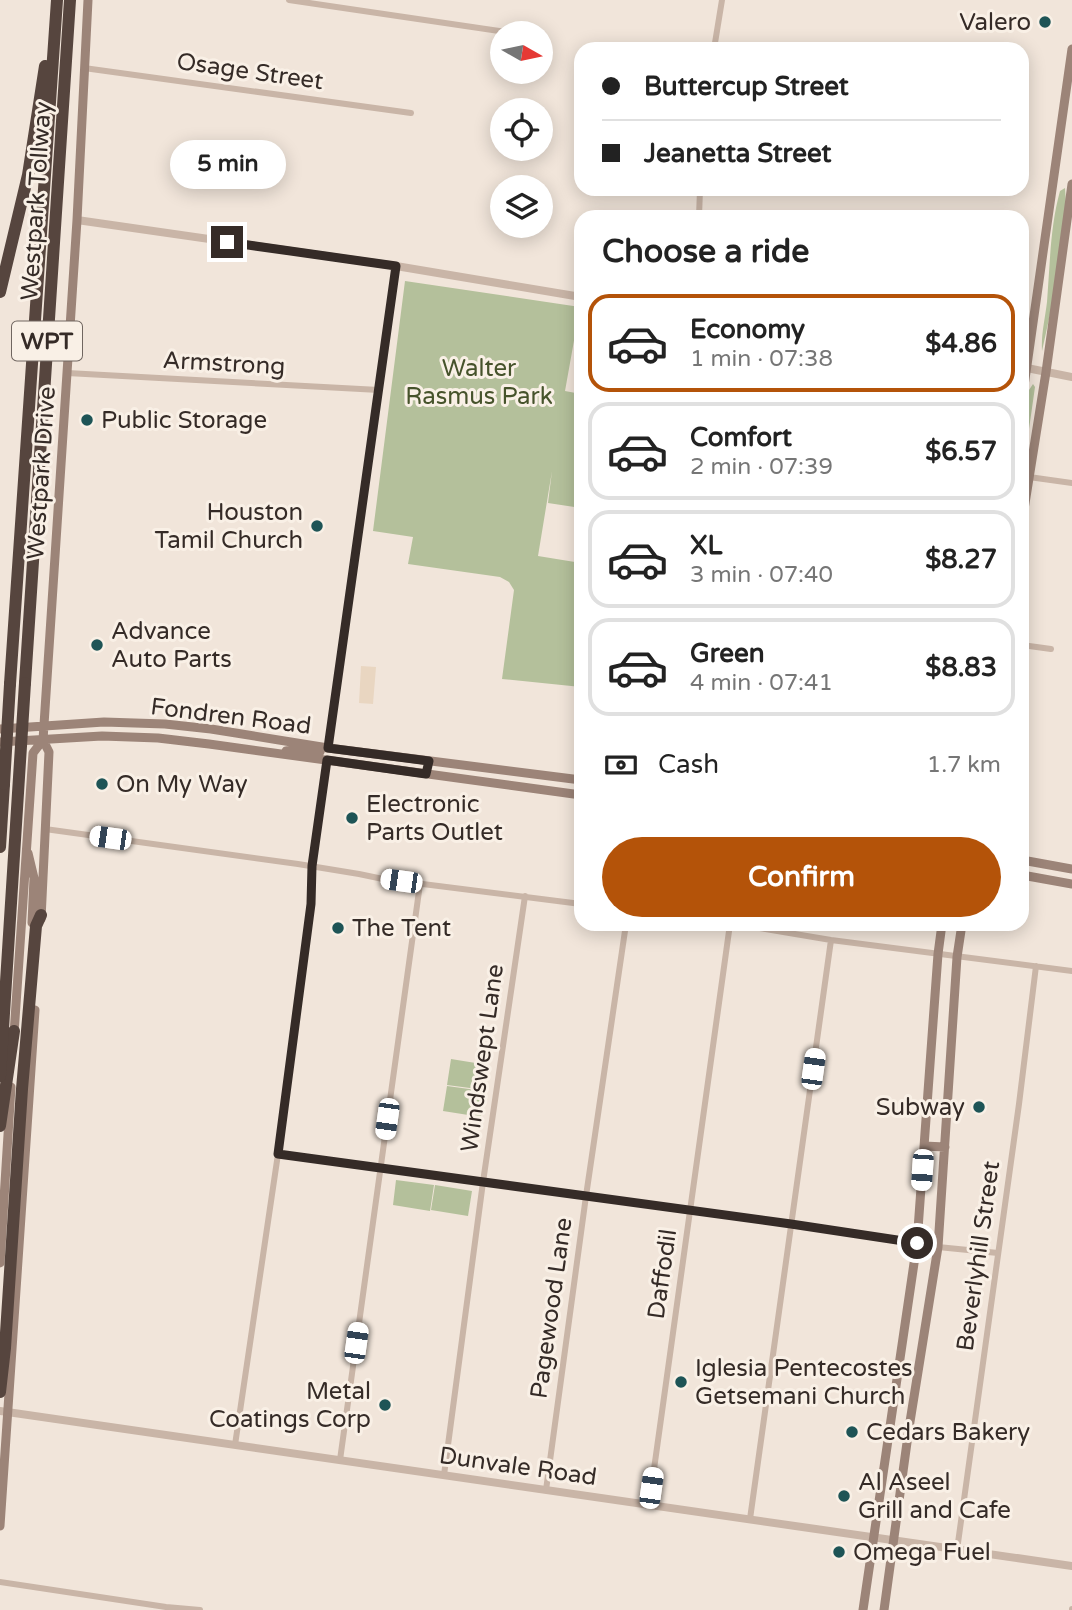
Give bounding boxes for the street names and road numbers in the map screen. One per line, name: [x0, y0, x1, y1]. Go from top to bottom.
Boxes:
street label: Osage Street: [175, 47, 325, 96]
street label: Westpark Tollway: [15, 101, 58, 301]
road number: WPT: [12, 322, 82, 360]
street label: Armstrong: [162, 346, 286, 381]
street label: Westpark Drive: [21, 385, 62, 561]
street label: Fondren Road: [149, 692, 313, 741]
street label: Windswept Lane: [455, 962, 510, 1154]
street label: Beverlyhill Street: [951, 1159, 1006, 1353]
street label: Pagewood Lane: [524, 1216, 579, 1400]
street label: Daffodil: [642, 1227, 683, 1321]
street label: Dunvale Road: [437, 1441, 599, 1492]

